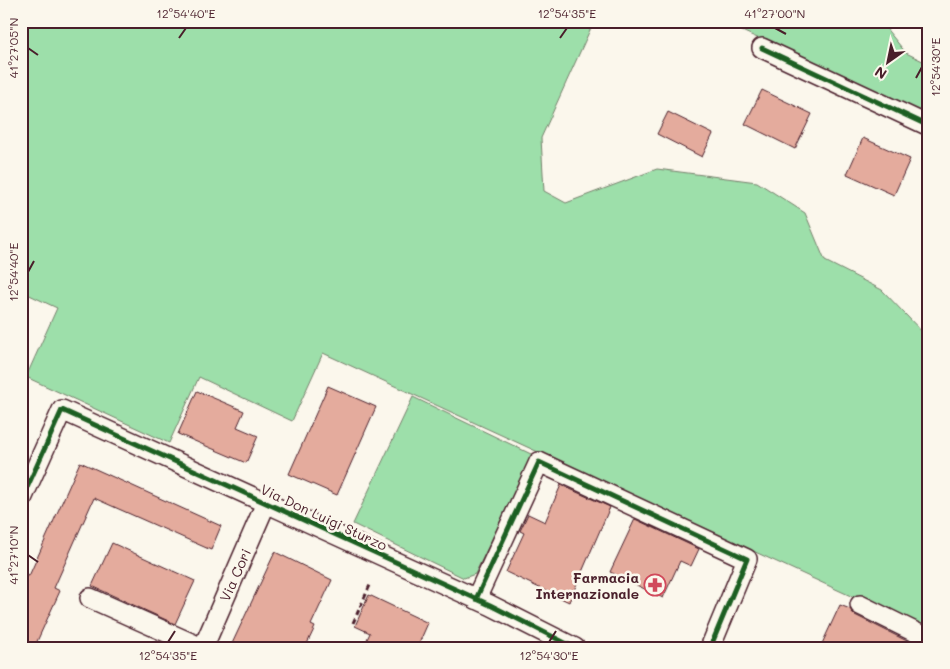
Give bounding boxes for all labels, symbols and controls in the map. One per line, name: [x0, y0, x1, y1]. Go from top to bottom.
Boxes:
text: 12°54'40"E: [157, 5, 216, 21]
text: 12°54'35"E: [538, 5, 596, 21]
text: 41°27'00"N: [745, 5, 805, 21]
text: 41°27'05"N: [5, 18, 21, 78]
text: 12°54'30"E: [927, 37, 943, 96]
north arrow: [862, 38, 912, 88]
text: N: [871, 62, 890, 84]
text: 12°54'40"E: [5, 242, 21, 301]
street label: Via Don Luigi Sturzo: [258, 479, 390, 555]
text: 41°27'10"N: [5, 526, 21, 584]
street label: Via Cori: [215, 546, 255, 604]
place label: Farmacia Internazionale: [535, 568, 639, 603]
pharmacy icon: Farmacia Internazionale: [643, 573, 667, 597]
text: 12°54'35"E: [139, 647, 197, 663]
text: 12°54'30"E: [520, 647, 579, 663]

